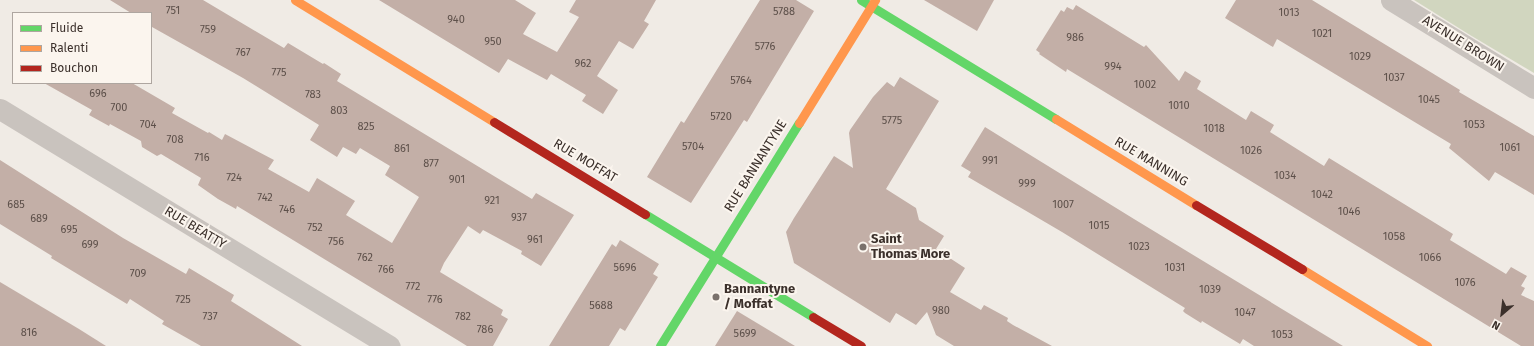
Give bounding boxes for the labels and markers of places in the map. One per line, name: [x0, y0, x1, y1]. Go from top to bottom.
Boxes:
place label: Saint Thomas More: [871, 232, 950, 263]
marker: Saint Thomas More: [858, 242, 868, 252]
place label: Bannantyne / Moffat: [724, 282, 795, 313]
marker: Bannantyne / Moffat: [711, 292, 721, 302]

